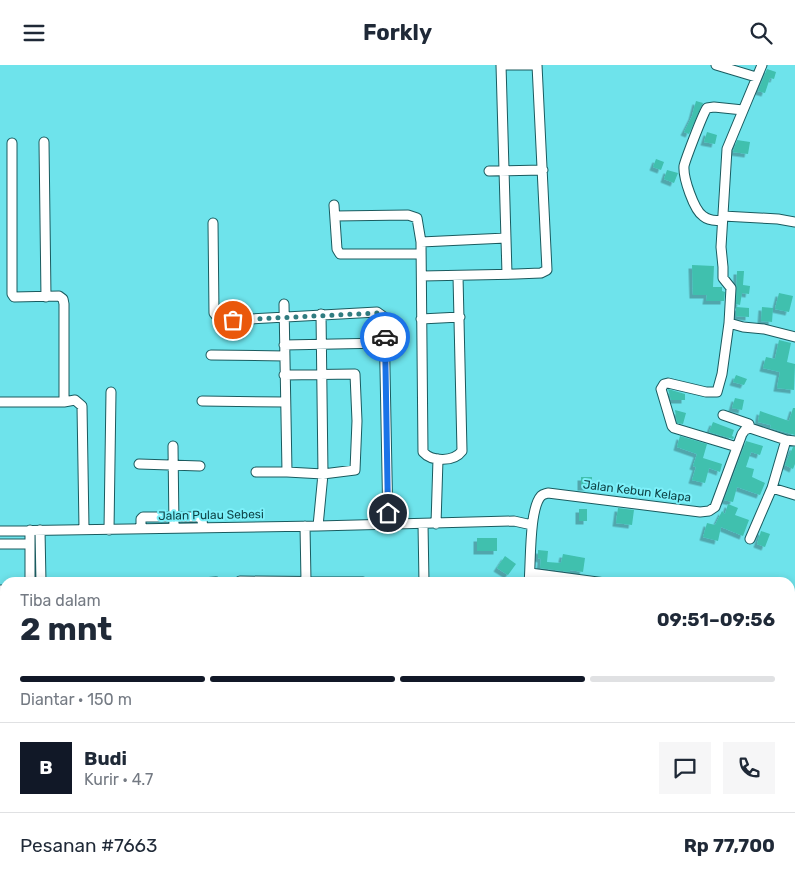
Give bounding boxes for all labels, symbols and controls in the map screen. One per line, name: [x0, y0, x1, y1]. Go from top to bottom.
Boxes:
icon: menu: [20, 19, 48, 47]
text: Forkly: [363, 19, 432, 46]
icon: search: [747, 19, 775, 47]
pin: [212, 299, 254, 341]
icon: bag: [219, 306, 247, 334]
courier: [360, 312, 410, 362]
icon: car: [371, 323, 399, 351]
street label: Jalan Kebun Kelapa: [582, 477, 692, 505]
pin: [367, 492, 409, 534]
icon: home: [374, 499, 402, 527]
street label: Jalan Pulau Sebesi: [158, 507, 264, 523]
text: Tiba dalam: [20, 591, 101, 610]
text: 09:51–09:56: [657, 608, 775, 631]
text: 2 mnt: [20, 610, 112, 648]
text: Diantar · 150 m: [20, 690, 132, 709]
button: chat: [659, 742, 711, 794]
button: phone: [723, 742, 775, 794]
text: Budi: [84, 747, 127, 770]
text: B: [39, 756, 53, 779]
text: Kurir · 4.7: [84, 770, 153, 789]
text: Pesanan #7663: [20, 834, 158, 857]
text: Rp 77,700: [684, 834, 775, 857]

